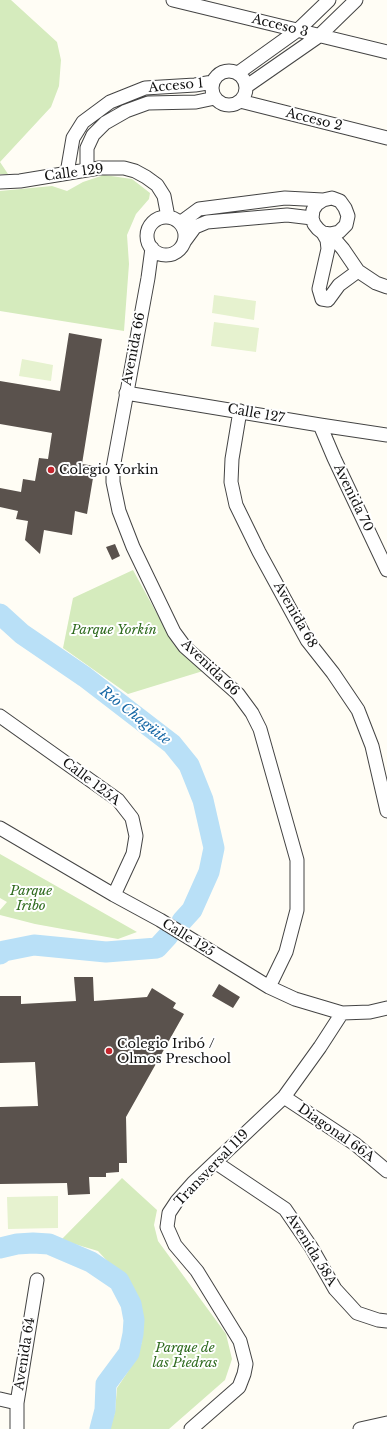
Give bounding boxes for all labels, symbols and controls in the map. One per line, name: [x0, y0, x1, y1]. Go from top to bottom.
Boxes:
street label: Acceso 3: [250, 11, 310, 41]
street label: Acceso 1: [148, 76, 204, 96]
street label: Acceso 2: [284, 105, 344, 135]
street label: Calle 129: [43, 161, 105, 185]
street label: Avenida 66: [119, 311, 149, 387]
street label: Calle 127: [226, 401, 286, 427]
place label: Colegio Yorkin: [59, 462, 158, 478]
street label: Avenida 70: [330, 462, 376, 534]
marker: Colegio Yorkin: [46, 465, 56, 475]
street label: Avenida 68: [270, 579, 320, 651]
park label: Parque Yorkín: [71, 622, 157, 638]
street label: Avenida 66: [178, 637, 242, 699]
water label: Río Chagüite: [96, 683, 174, 749]
street label: Calle 125A: [59, 755, 123, 809]
park label: Parque Iribo: [10, 883, 52, 914]
street label: Calle 125: [159, 916, 217, 960]
place label: Colegio Iribó / Olmos Preschool: [117, 1036, 231, 1067]
marker: Colegio Iribó / Olmos Preschool: [104, 1046, 114, 1056]
street label: Diagonal 66A: [295, 1101, 377, 1165]
street label: Transversal 119: [172, 1127, 252, 1209]
street label: Avenida 58A: [282, 1211, 340, 1289]
street label: Avenida 64: [12, 1317, 38, 1391]
park label: Parque de las Piedras: [153, 1340, 217, 1371]

